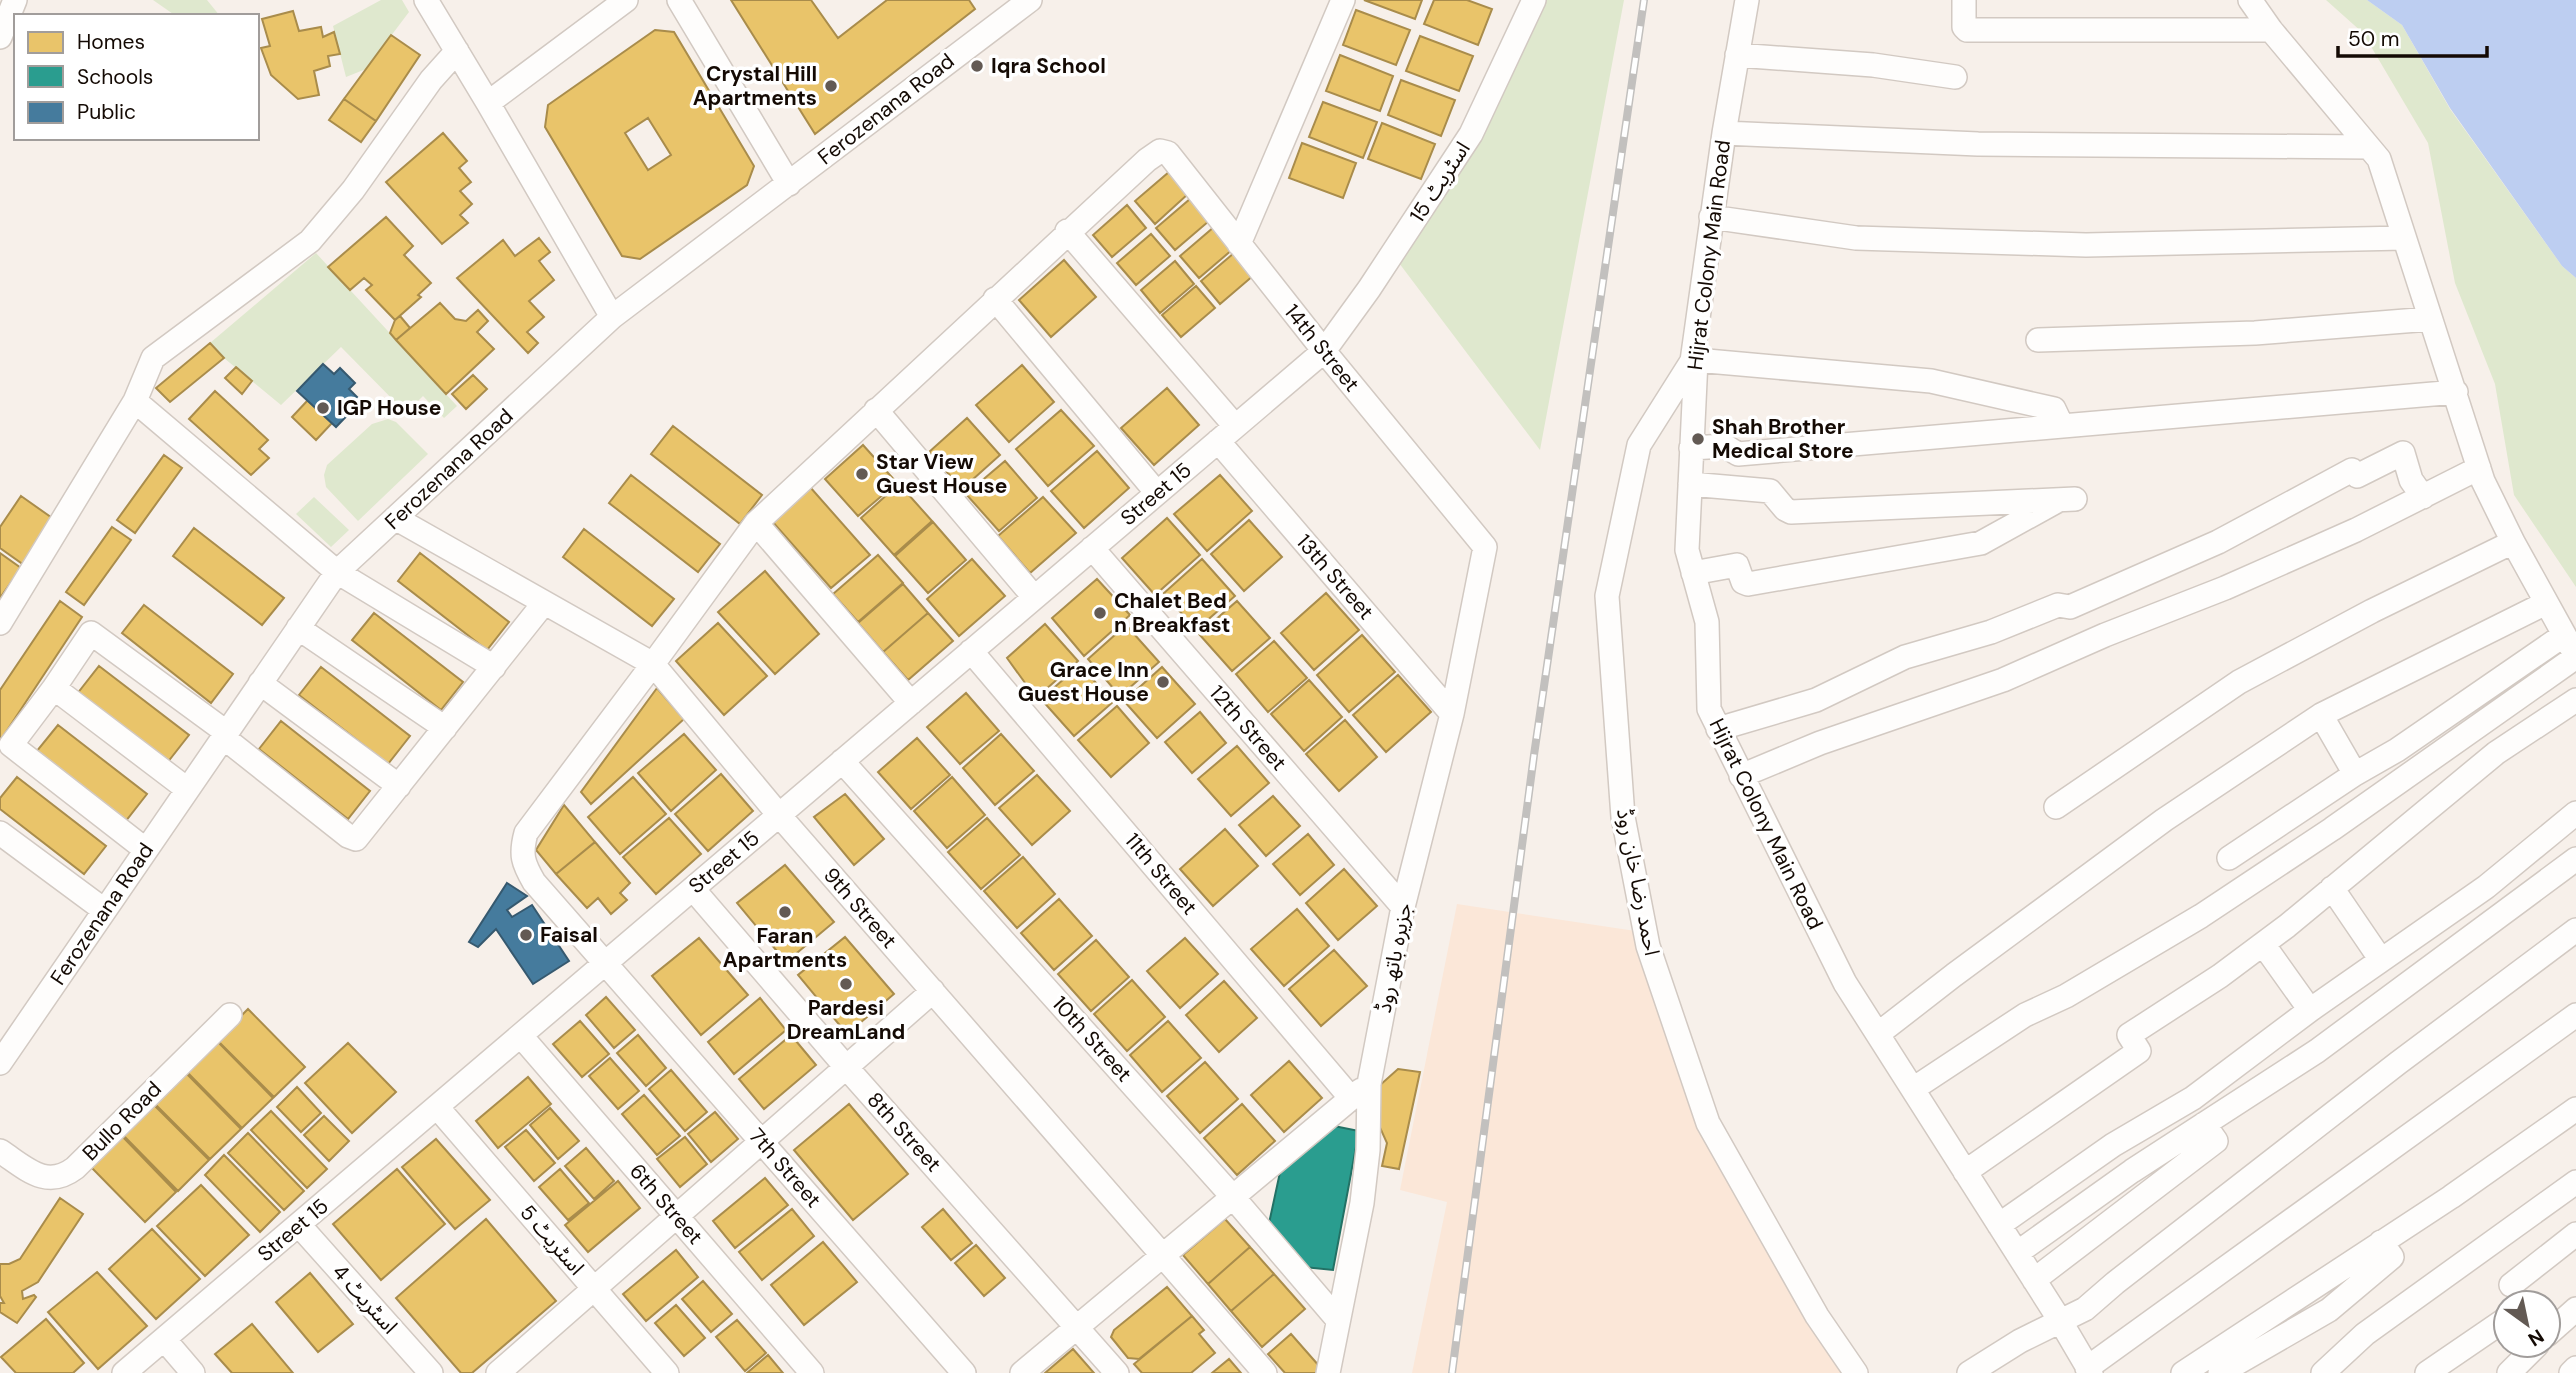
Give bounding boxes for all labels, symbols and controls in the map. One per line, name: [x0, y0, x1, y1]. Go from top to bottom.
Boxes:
legend: [14, 14, 259, 140]
scale bar: [2338, 14, 2487, 58]
text: 50 m: [2348, 25, 2399, 53]
text: Homes: [77, 28, 145, 56]
street label: Ferozenana Road: [812, 47, 960, 171]
place label: Iqra School: [991, 52, 1106, 80]
marker: Iqra School: [969, 58, 985, 74]
place label: Crystal Hill Apartments: [693, 60, 817, 112]
text: Schools: [77, 63, 153, 91]
marker: Crystal Hill Apartments: [823, 78, 839, 94]
text: Public: [77, 98, 136, 126]
street label: اسٹریٹ 15: [1403, 136, 1477, 228]
street label: Hijrat Colony Main Road: [1681, 138, 1737, 372]
street label: 14th Street: [1278, 298, 1366, 398]
place label: IGP House: [337, 394, 441, 422]
marker: IGP House: [315, 400, 331, 416]
street label: Ferozenana Road: [379, 402, 519, 536]
place label: Shah Brother Medical Store: [1712, 413, 1854, 465]
marker: Shah Brother Medical Store: [1690, 431, 1706, 447]
place label: Star View Guest House: [876, 448, 1007, 500]
street label: Street 15: [1115, 456, 1197, 532]
marker: Star View Guest House: [854, 466, 870, 482]
street label: 13th Street: [1290, 528, 1380, 626]
place label: Chalet Bed n Breakfast: [1114, 587, 1230, 639]
marker: Chalet Bed n Breakfast: [1092, 605, 1108, 621]
place label: Grace Inn Guest House: [1018, 656, 1149, 708]
marker: Grace Inn Guest House: [1155, 674, 1171, 690]
street label: 12th Street: [1203, 680, 1293, 776]
street label: Hijrat Colony Main Road: [1703, 714, 1829, 934]
street label: احمد رضا خان روڈ: [1610, 806, 1666, 958]
street label: Street 15: [683, 824, 765, 900]
street label: 11th Street: [1119, 827, 1203, 921]
street label: Ferozenana Road: [44, 838, 160, 990]
street label: 9th Street: [817, 862, 903, 954]
street label: جزیرہ باتھ روڈ: [1370, 901, 1418, 1015]
marker: Faran Apartments: [777, 904, 793, 920]
place label: Faisal: [540, 921, 598, 949]
place label: Faran Apartments: [723, 922, 847, 974]
marker: Faisal: [518, 927, 534, 943]
marker: Pardesi DreamLand: [838, 976, 854, 992]
street label: 10th Street: [1046, 990, 1138, 1088]
place label: Pardesi DreamLand: [787, 994, 905, 1046]
street label: Bullo Road: [76, 1075, 168, 1167]
street label: 8th Street: [861, 1086, 947, 1178]
street label: 7th Street: [743, 1122, 827, 1214]
street label: 6th Street: [623, 1158, 709, 1250]
street label: Street 15: [252, 1192, 334, 1268]
street label: اسٹریٹ 5: [514, 1199, 590, 1281]
street label: اسٹریٹ 4: [326, 1258, 404, 1340]
north arrow: [2492, 1289, 2562, 1359]
text: N: [2523, 1324, 2549, 1352]

